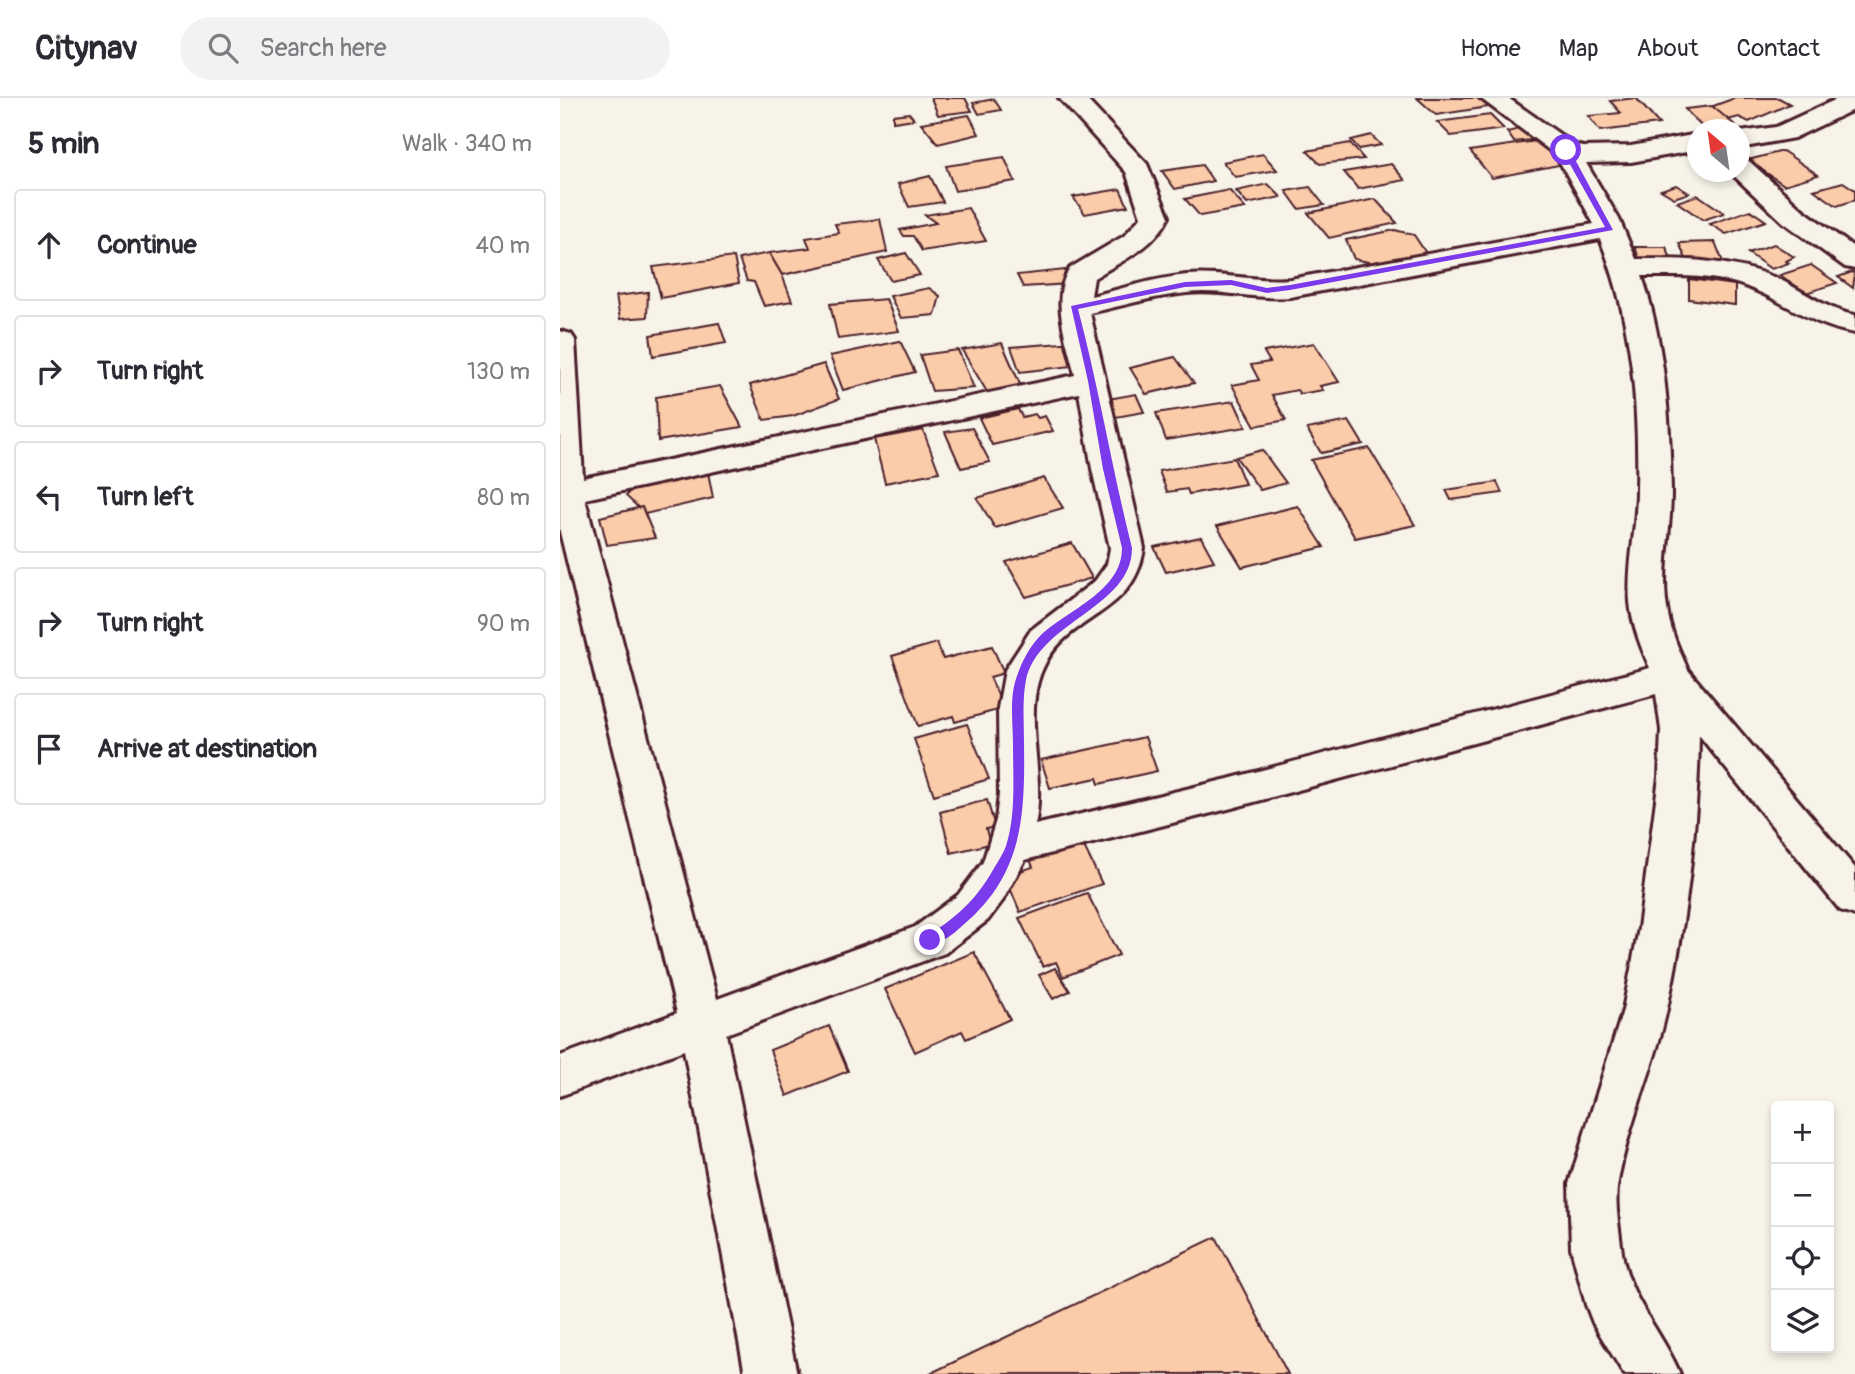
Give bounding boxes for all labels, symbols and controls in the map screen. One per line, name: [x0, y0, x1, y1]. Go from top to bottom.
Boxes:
search box: [180, 17, 670, 80]
text: Citynav: [35, 28, 138, 69]
icon: search: [204, 29, 242, 67]
text: Search here: [260, 32, 386, 64]
text: Home: [1460, 34, 1521, 63]
text: Map: [1559, 34, 1599, 63]
text: About: [1637, 34, 1699, 63]
text: Contact: [1737, 34, 1820, 63]
north arrow: [1687, 119, 1750, 182]
text: 5 min: [28, 125, 99, 162]
text: Walk · 340 m: [402, 129, 532, 158]
route start: [1550, 134, 1581, 165]
icon: ahead: [30, 226, 68, 264]
text: Continue: [97, 229, 197, 261]
text: 40 m: [476, 231, 530, 260]
icon: right: [30, 352, 68, 390]
text: Turn right: [97, 355, 203, 387]
text: 130 m: [467, 357, 530, 386]
icon: left: [30, 478, 68, 516]
text: Turn left: [97, 481, 193, 513]
text: 80 m: [477, 483, 530, 512]
icon: right: [30, 604, 68, 642]
text: Turn right: [97, 607, 203, 639]
text: 90 m: [477, 609, 530, 638]
icon: arrive: [30, 730, 68, 768]
text: Arrive at destination: [97, 733, 317, 765]
route end: [914, 924, 945, 955]
map controls: [1771, 1101, 1834, 1353]
button: +: [1771, 1101, 1834, 1164]
button: −: [1771, 1164, 1834, 1227]
button: locate: [1771, 1227, 1834, 1290]
button: layers: [1771, 1290, 1834, 1353]

